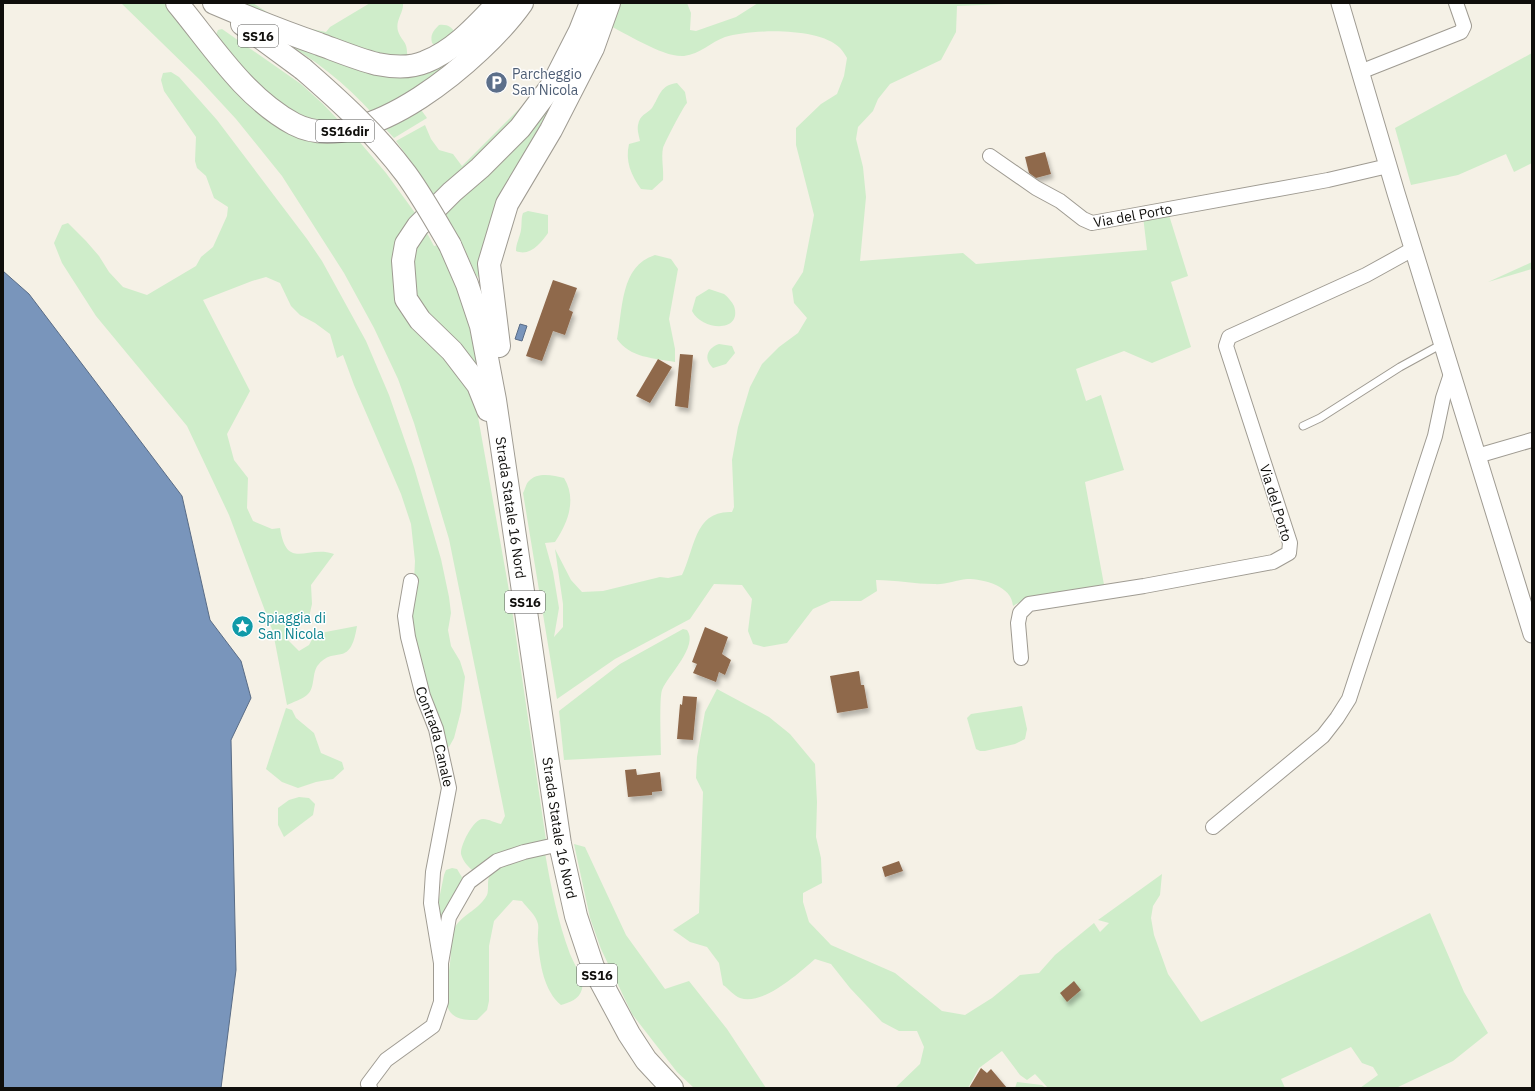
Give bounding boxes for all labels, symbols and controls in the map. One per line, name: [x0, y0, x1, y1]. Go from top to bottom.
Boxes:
road number: SS16: [238, 25, 278, 47]
place label: Parcheggio San Nicola: [512, 65, 582, 99]
parking icon: Parcheggio San Nicola: [483, 69, 509, 95]
road number: SS16dir: [316, 120, 374, 142]
street label: Via del Porto: [1092, 200, 1174, 232]
street label: Strada Statale 16 Nord: [491, 435, 530, 580]
street label: Via del Porto: [1256, 462, 1296, 544]
road number: SS16: [505, 591, 545, 613]
place label: Spiaggia di San Nicola: [258, 609, 326, 643]
place icon: Spiaggia di San Nicola: [230, 613, 256, 639]
street label: Contrada Canale: [412, 684, 458, 789]
street label: Strada Statale 16 Nord: [538, 756, 581, 900]
road number: SS16: [577, 964, 617, 986]

